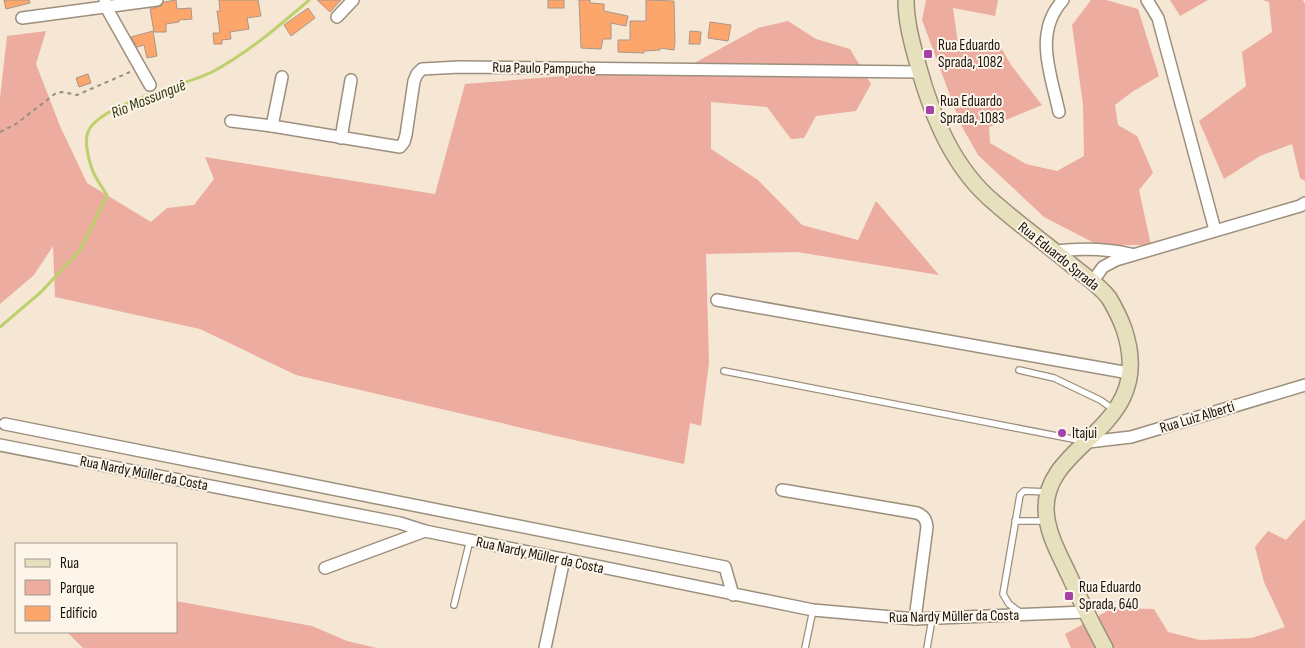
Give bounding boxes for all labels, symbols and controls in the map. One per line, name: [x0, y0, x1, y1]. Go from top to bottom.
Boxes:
place label: Rua Eduardo Sprada, 1082: [938, 36, 1003, 72]
marker: Rua Eduardo Sprada, 1082: [922, 48, 934, 60]
street label: Rua Paulo Pampuche: [492, 58, 596, 79]
water label: Rio Mossunguê: [109, 76, 189, 123]
place label: Rua Eduardo Sprada, 1083: [940, 92, 1005, 128]
marker: Rua Eduardo Sprada, 1083: [924, 104, 936, 116]
street label: Rua Eduardo Sprada: [1014, 218, 1103, 295]
street label: Rua Luiz Alberti: [1157, 397, 1237, 438]
place label: Itajui: [1072, 424, 1097, 443]
marker: Itajui: [1056, 427, 1068, 439]
street label: Rua Nardy Müller da Costa: [78, 452, 210, 495]
street label: Rua Nardy Müller da Costa: [474, 533, 606, 578]
legend: [15, 543, 178, 633]
text: Rua: [60, 554, 79, 573]
place label: Rua Eduardo Sprada, 640: [1079, 578, 1141, 614]
text: Parque: [60, 579, 95, 598]
marker: Rua Eduardo Sprada, 640: [1063, 590, 1075, 602]
text: Edifício: [60, 604, 97, 623]
street label: Rua Nardy Müller da Costa: [889, 606, 1019, 627]

